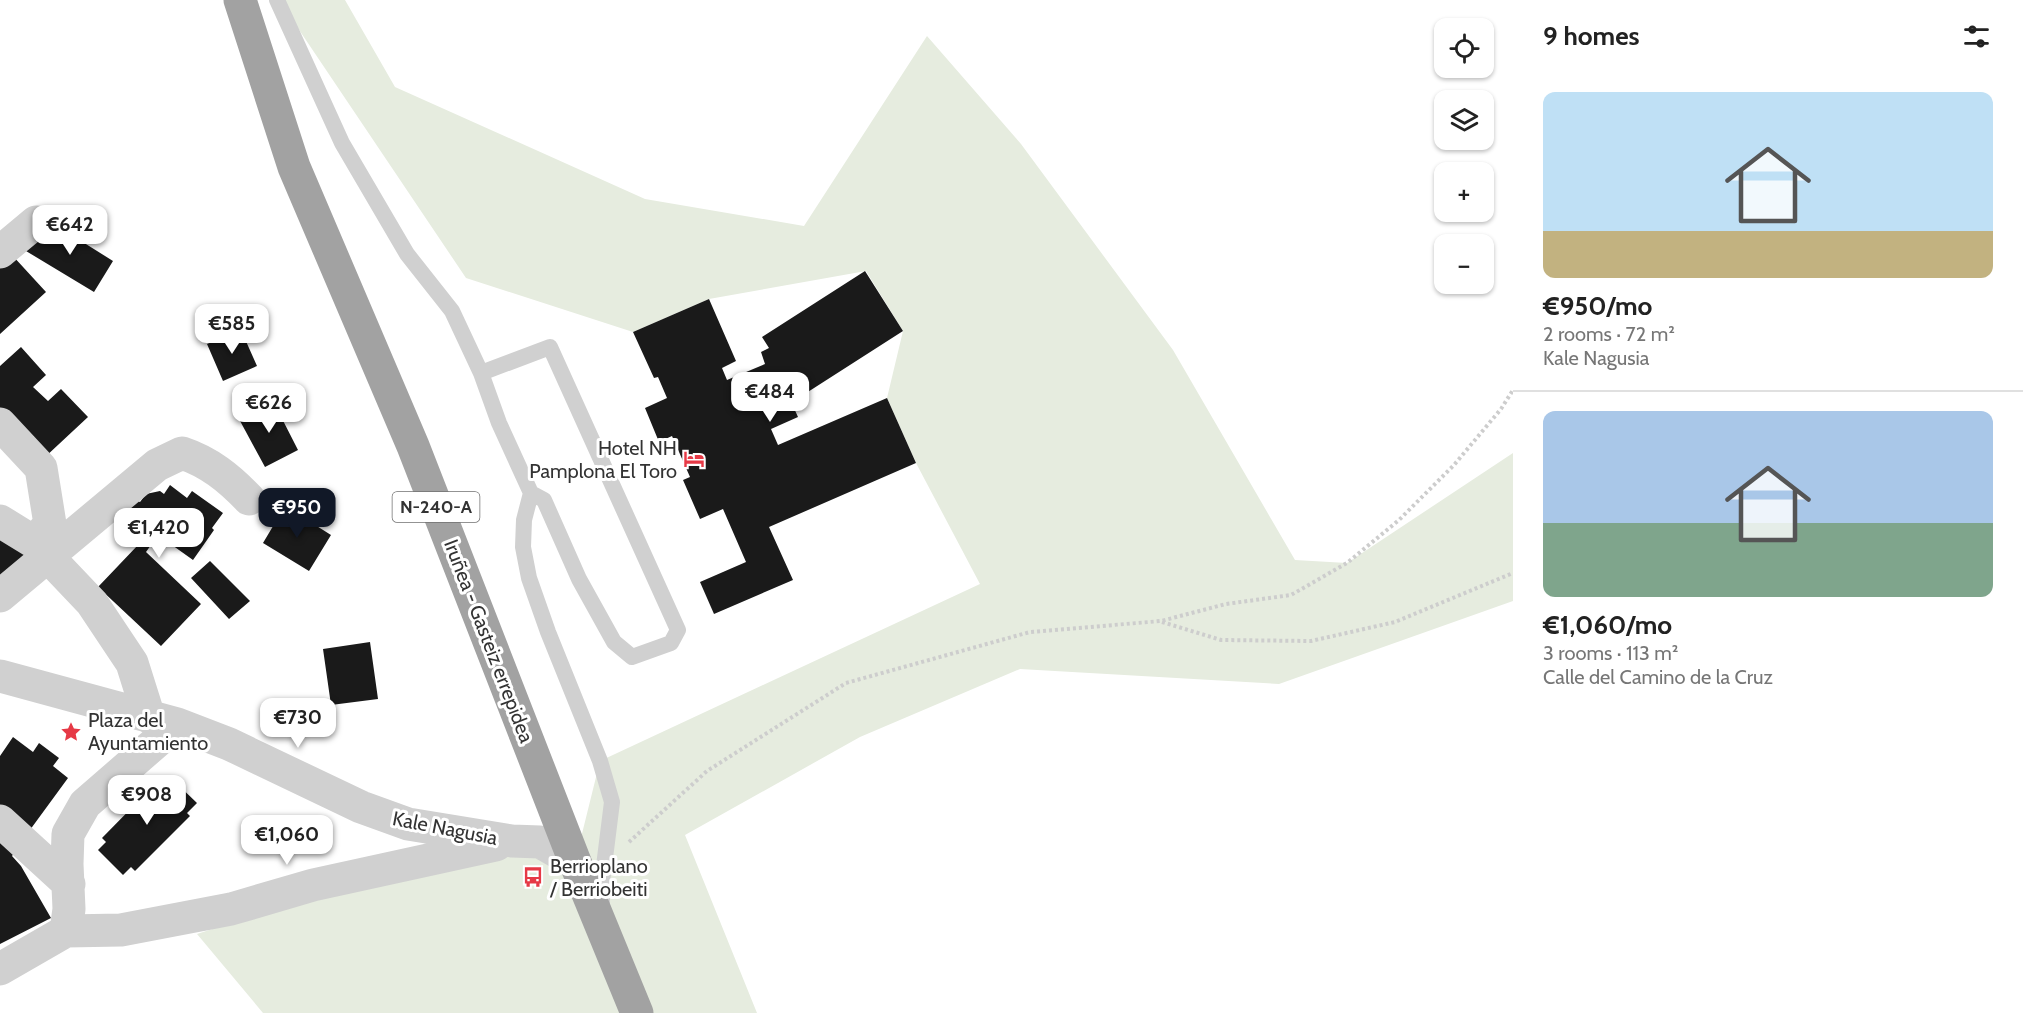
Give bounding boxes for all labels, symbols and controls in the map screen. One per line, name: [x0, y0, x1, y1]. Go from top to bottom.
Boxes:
map controls: [1434, 18, 1494, 294]
button: locate: [1434, 18, 1494, 78]
text: 9 homes: [1543, 20, 1640, 52]
icon: filters: [1960, 20, 1993, 53]
button: layers: [1434, 90, 1494, 150]
icon: home: [1714, 131, 1822, 239]
button: +: [1434, 162, 1494, 222]
pin: €642: [34, 205, 106, 256]
text: €642: [46, 212, 94, 236]
button: −: [1434, 234, 1494, 294]
text: €950/mo: [1543, 290, 1652, 322]
pin: €585: [196, 304, 268, 355]
text: €585: [209, 311, 255, 335]
text: 2 rooms · 72 m²: [1543, 322, 1675, 346]
text: Kale Nagusia: [1543, 346, 1649, 370]
pin: €484: [734, 372, 806, 423]
text: €484: [745, 379, 795, 403]
pin: €626: [233, 383, 305, 434]
text: €626: [246, 390, 292, 414]
place label: Hotel NH Pamplona El Toro: [529, 436, 677, 483]
hotel icon: Hotel NH Pamplona El Toro: [682, 447, 706, 471]
icon: home: [1714, 450, 1822, 558]
pin: €950: [261, 488, 333, 539]
road number: N-240-A: [392, 492, 480, 522]
text: €950: [273, 495, 321, 519]
pin: €1,420: [110, 508, 208, 559]
text: €1,420: [128, 515, 190, 539]
street label: Iruñea - Gasteiz errepidea: [439, 536, 539, 746]
text: €1,060/mo: [1543, 609, 1672, 641]
text: 3 rooms · 113 m²: [1543, 641, 1679, 665]
text: Calle del Camino de la Cruz: [1543, 665, 1773, 689]
pin: €730: [262, 698, 334, 749]
text: €730: [274, 705, 322, 729]
place label: Plaza del Ayuntamiento: [88, 708, 208, 755]
place icon: Plaza del Ayuntamiento: [59, 720, 83, 744]
pin: €908: [111, 775, 183, 826]
text: €908: [122, 782, 172, 806]
street label: Kale Nagusia: [391, 806, 500, 850]
pin: €1,060: [238, 815, 336, 866]
text: €1,060: [255, 822, 319, 846]
place label: Berrioplano / Berriobeiti: [549, 854, 648, 901]
bus stop icon: Berrioplano / Berriobeiti: [521, 865, 545, 889]

